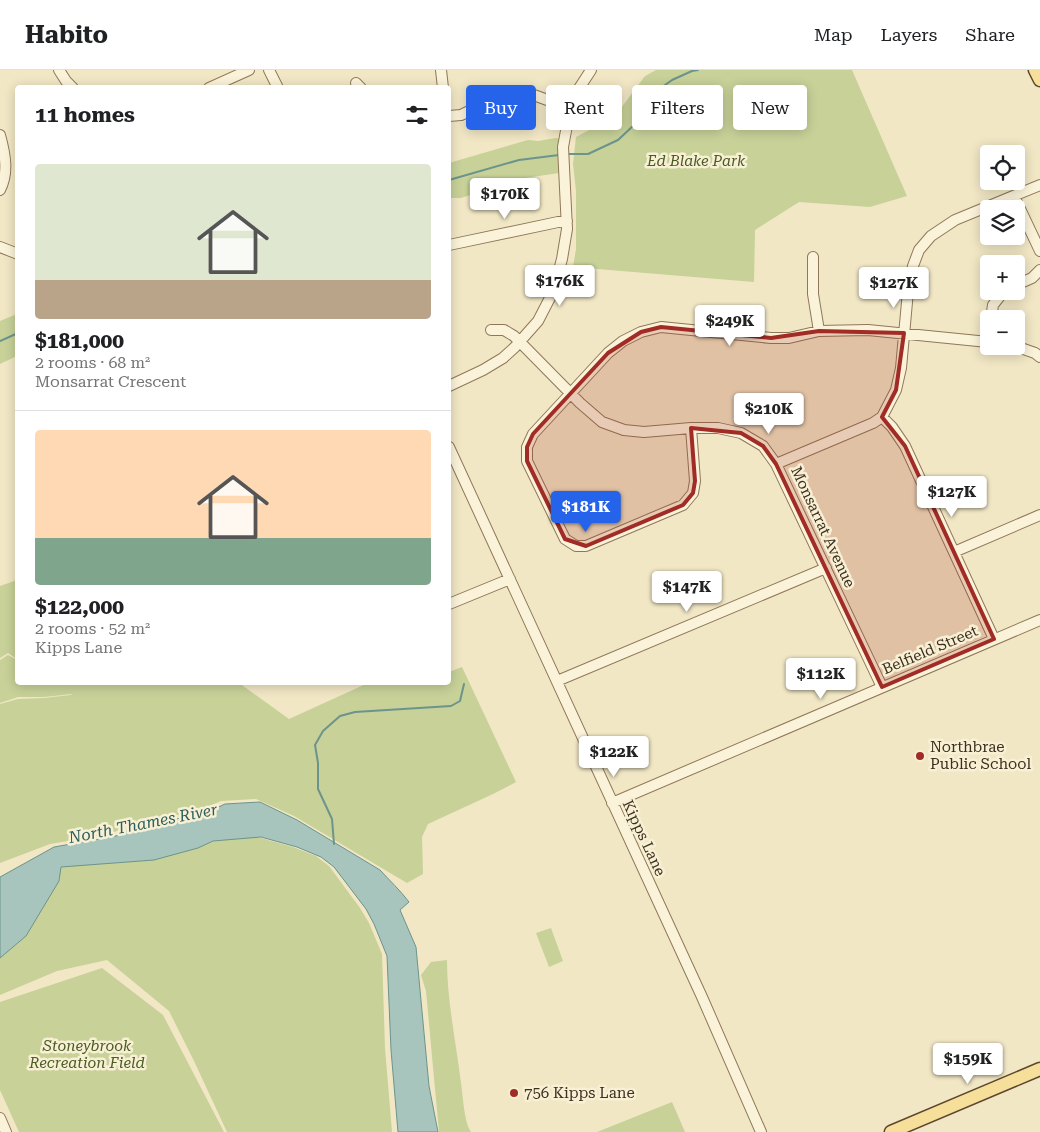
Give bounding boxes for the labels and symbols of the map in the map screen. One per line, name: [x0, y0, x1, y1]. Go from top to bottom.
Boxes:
park label: Ed Blake Park: [646, 152, 746, 170]
pin: $170K: [470, 178, 540, 220]
pin: $176K: [525, 264, 595, 307]
pin: $127K: [859, 266, 929, 309]
pin: $249K: [695, 304, 765, 347]
pin: $210K: [734, 392, 804, 435]
street label: Monsarrat Avenue: [787, 464, 859, 590]
pin: $127K: [917, 476, 987, 518]
pin: $181K: [551, 490, 621, 533]
pin: $147K: [652, 570, 722, 613]
street label: Belfield Street: [879, 622, 981, 678]
pin: $112K: [786, 658, 856, 700]
pin: $122K: [579, 736, 649, 778]
place label: Northbrae Public School: [930, 738, 1032, 773]
marker: Northbrae Public School: [914, 750, 926, 762]
street label: Kipps Lane: [619, 797, 669, 879]
water label: North Thames River: [66, 800, 219, 847]
park label: Stoneybrook Recreation Field: [28, 1037, 145, 1072]
pin: $159K: [933, 1042, 1003, 1085]
place label: 756 Kipps Lane: [524, 1084, 635, 1102]
marker: 756 Kipps Lane: [508, 1087, 520, 1099]

